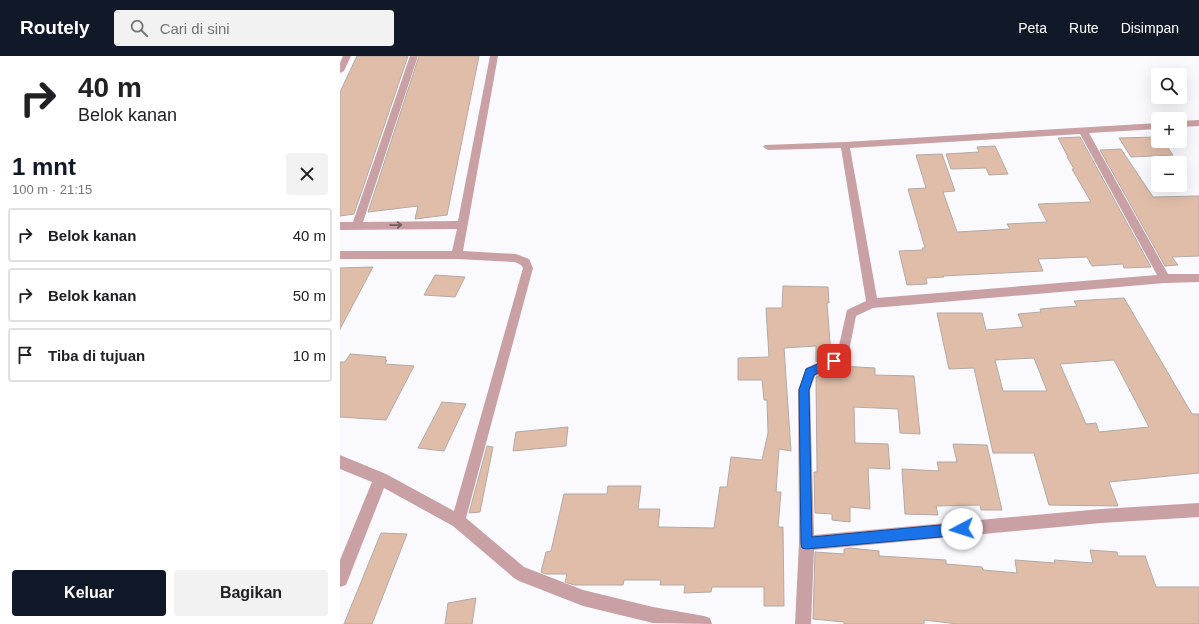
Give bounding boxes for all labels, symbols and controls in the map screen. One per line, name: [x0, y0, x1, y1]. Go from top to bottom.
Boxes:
search box: [114, 10, 394, 46]
text: Routely: [20, 17, 90, 38]
icon: search: [128, 17, 150, 39]
text: Cari di sini: [160, 20, 230, 37]
text: Peta: [1018, 20, 1047, 36]
text: Rute: [1069, 20, 1099, 36]
text: Disimpan: [1121, 20, 1179, 36]
map controls: [1151, 68, 1187, 192]
button: search: [1151, 68, 1187, 104]
icon: right: [12, 72, 64, 124]
text: 40 m: [78, 72, 142, 103]
text: Belok kanan: [78, 105, 177, 125]
button: +: [1151, 112, 1187, 148]
text: 1 mnt: [12, 153, 76, 180]
button: close: [286, 153, 328, 195]
button: −: [1151, 156, 1187, 192]
text: 100 m · 21:15: [12, 182, 92, 197]
one-way arrow: [389, 221, 402, 229]
icon: right: [14, 224, 36, 246]
text: Belok kanan: [48, 227, 136, 244]
text: 40 m: [293, 227, 326, 244]
icon: right: [14, 284, 36, 306]
text: Belok kanan: [48, 287, 136, 304]
text: 50 m: [293, 287, 326, 304]
icon: arrive: [14, 344, 36, 366]
pin: [817, 344, 851, 378]
text: Tiba di tujuan: [48, 347, 145, 364]
text: 10 m: [293, 347, 326, 364]
icon: arrive: [823, 350, 845, 372]
position arrow: [941, 508, 983, 550]
button: Keluar: [12, 570, 166, 616]
button: Bagikan: [174, 570, 328, 616]

